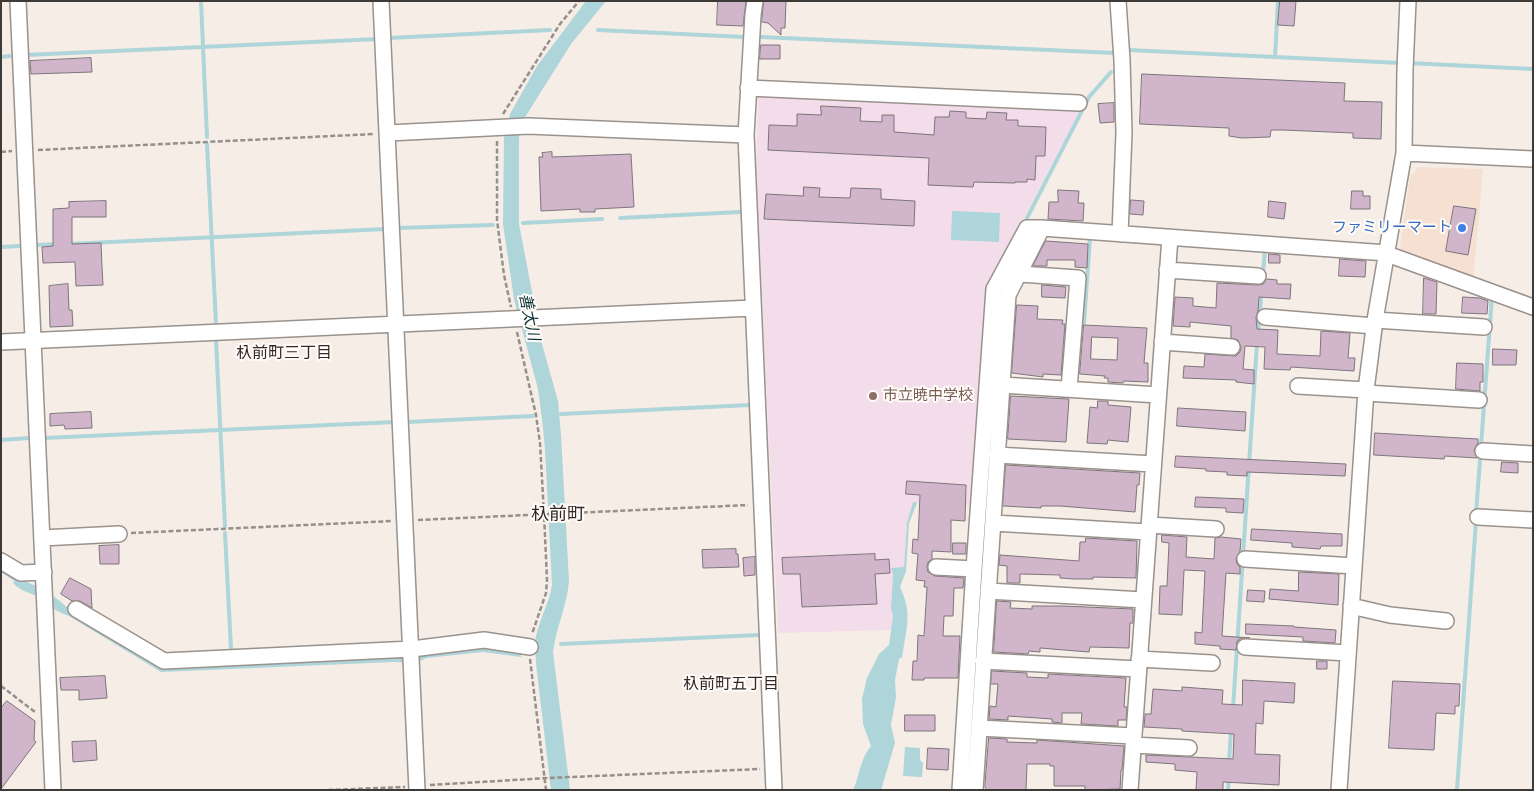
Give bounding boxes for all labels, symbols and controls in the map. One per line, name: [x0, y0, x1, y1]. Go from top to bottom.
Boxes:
place label: ファミリーマート: [1332, 219, 1452, 237]
marker: ファミリーマート: [1456, 222, 1468, 234]
water label: 善太川: [515, 292, 543, 342]
district label: 杁前町三丁目: [236, 343, 332, 363]
place label: 市立暁中学校: [883, 387, 973, 405]
marker: 市立暁中学校: [867, 390, 879, 402]
district label: 杁前町: [531, 504, 585, 526]
district label: 杁前町五丁目: [683, 674, 779, 694]

